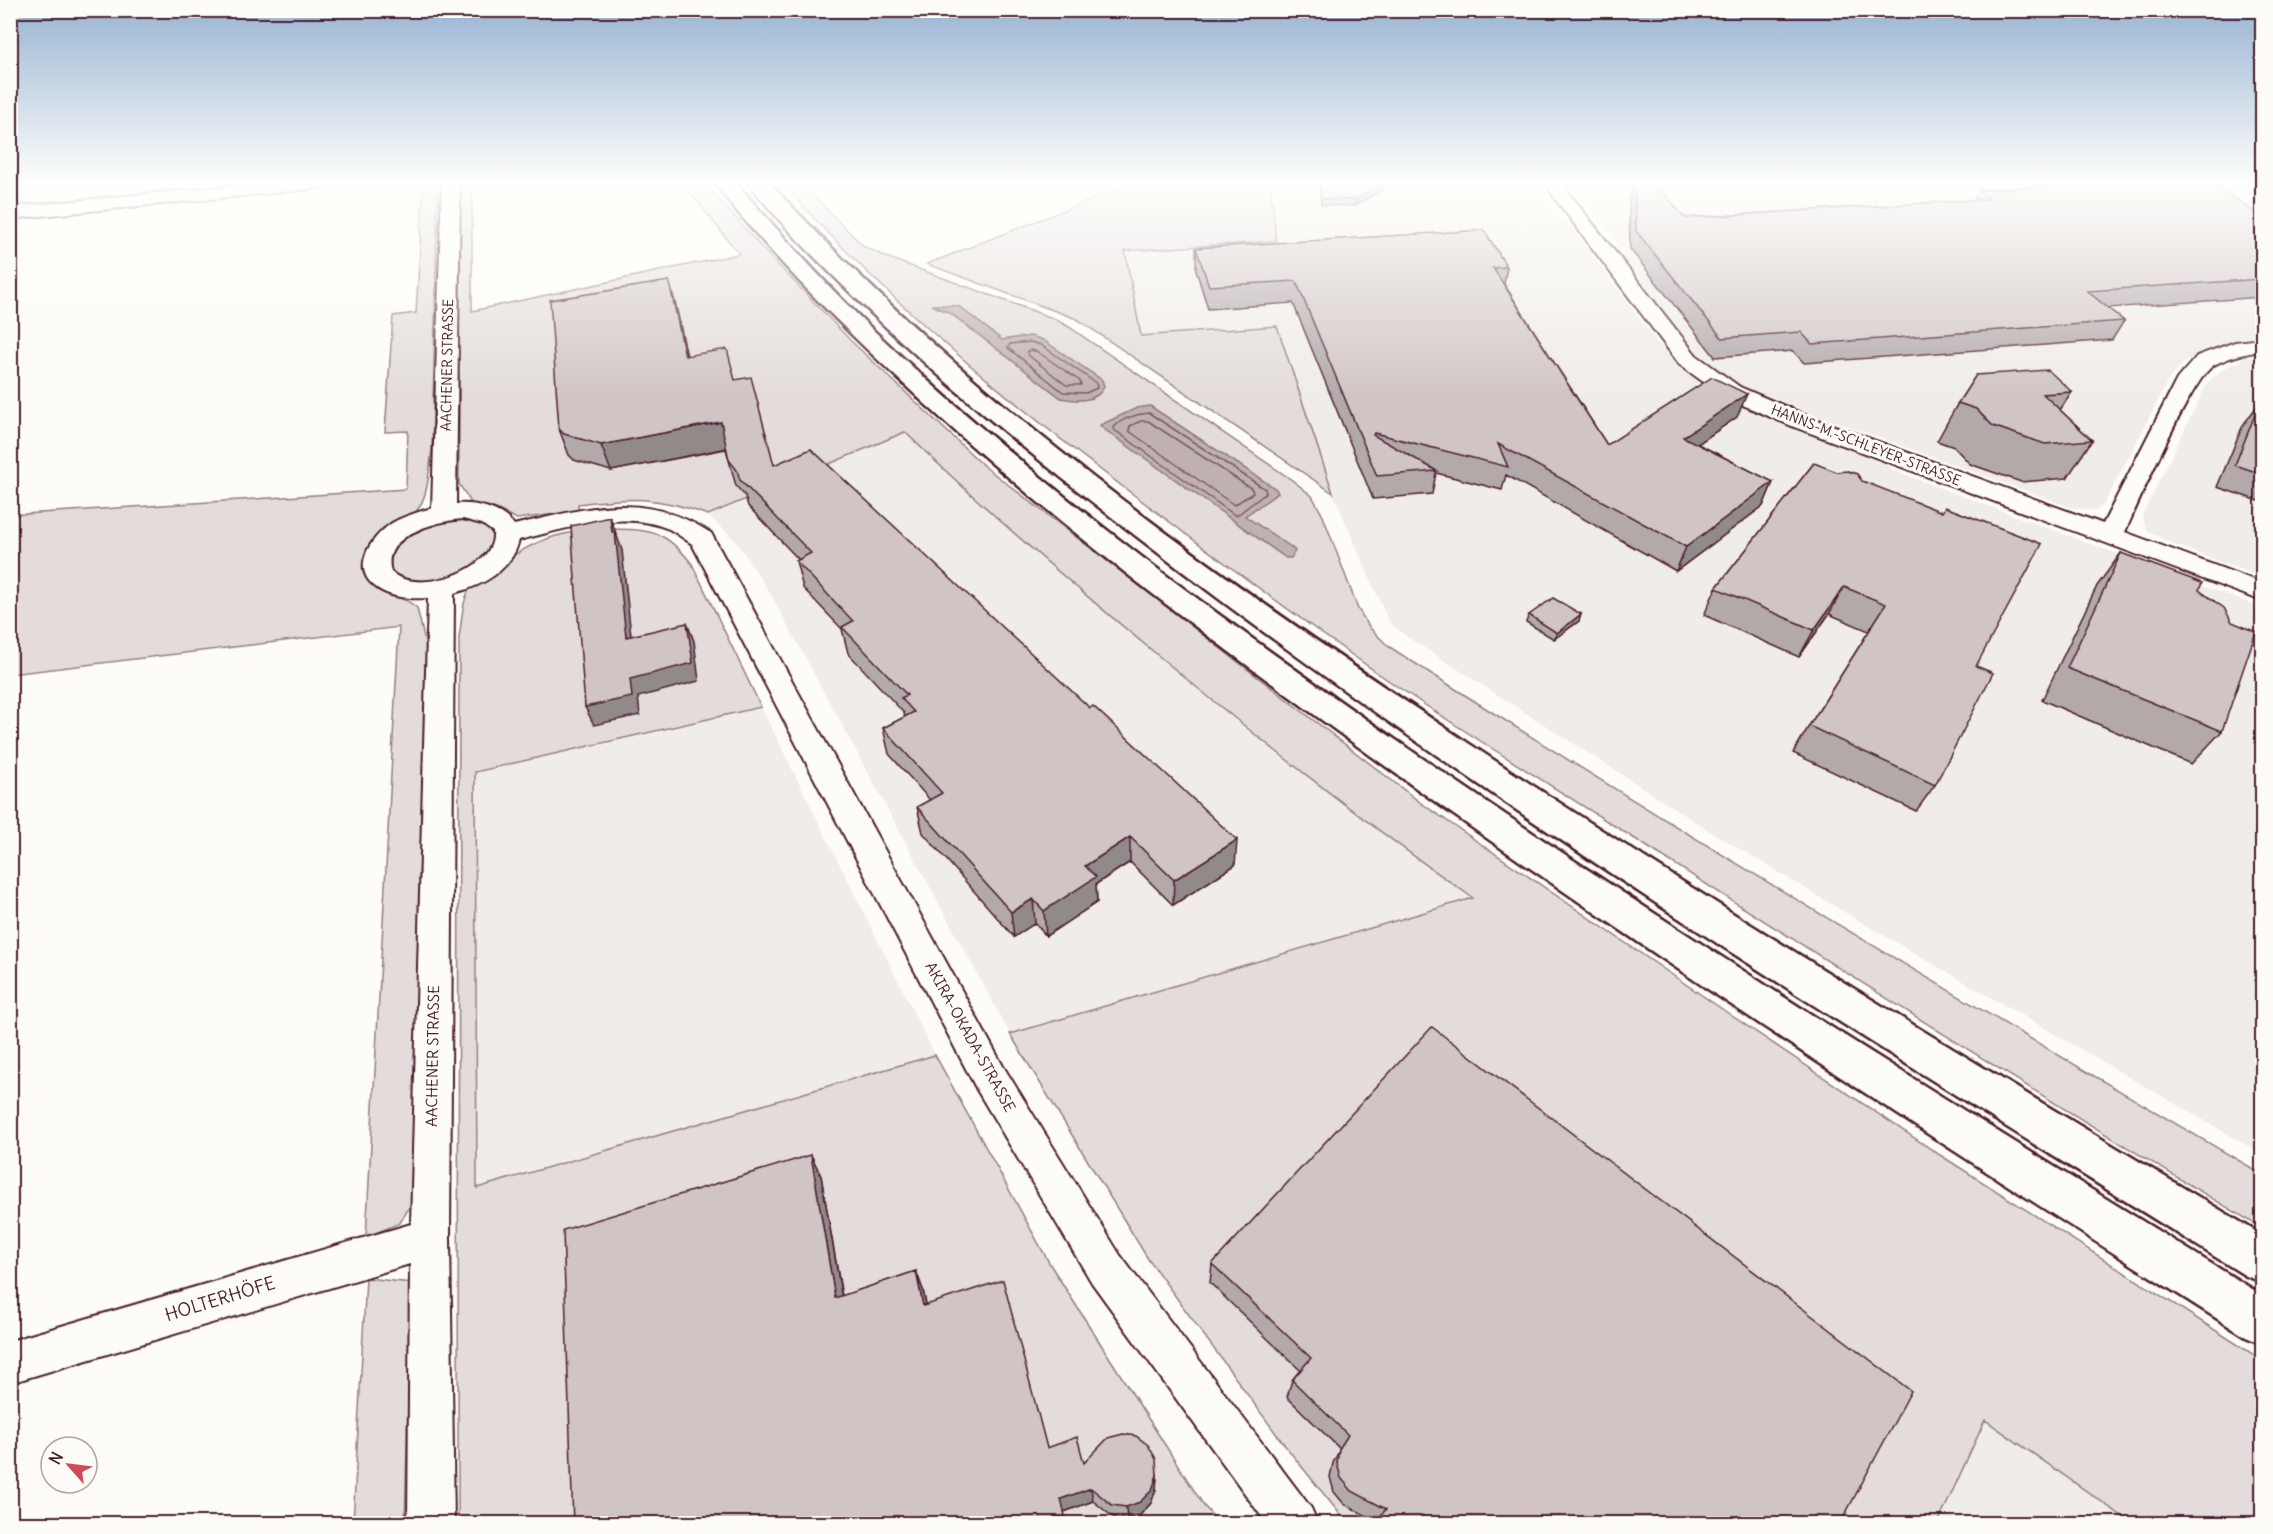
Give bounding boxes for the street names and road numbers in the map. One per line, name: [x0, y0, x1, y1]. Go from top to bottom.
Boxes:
street label: AACHENER STRASSE: [437, 299, 457, 431]
street label: HANNS-M.-SCHLEYER-STRASSE: [1769, 400, 1963, 490]
street label: AKIRA-OKADA-STRASSE: [921, 958, 1020, 1115]
street label: AACHENER STRASSE: [422, 985, 443, 1127]
street label: HOLTERHÖFE: [162, 1271, 278, 1326]

